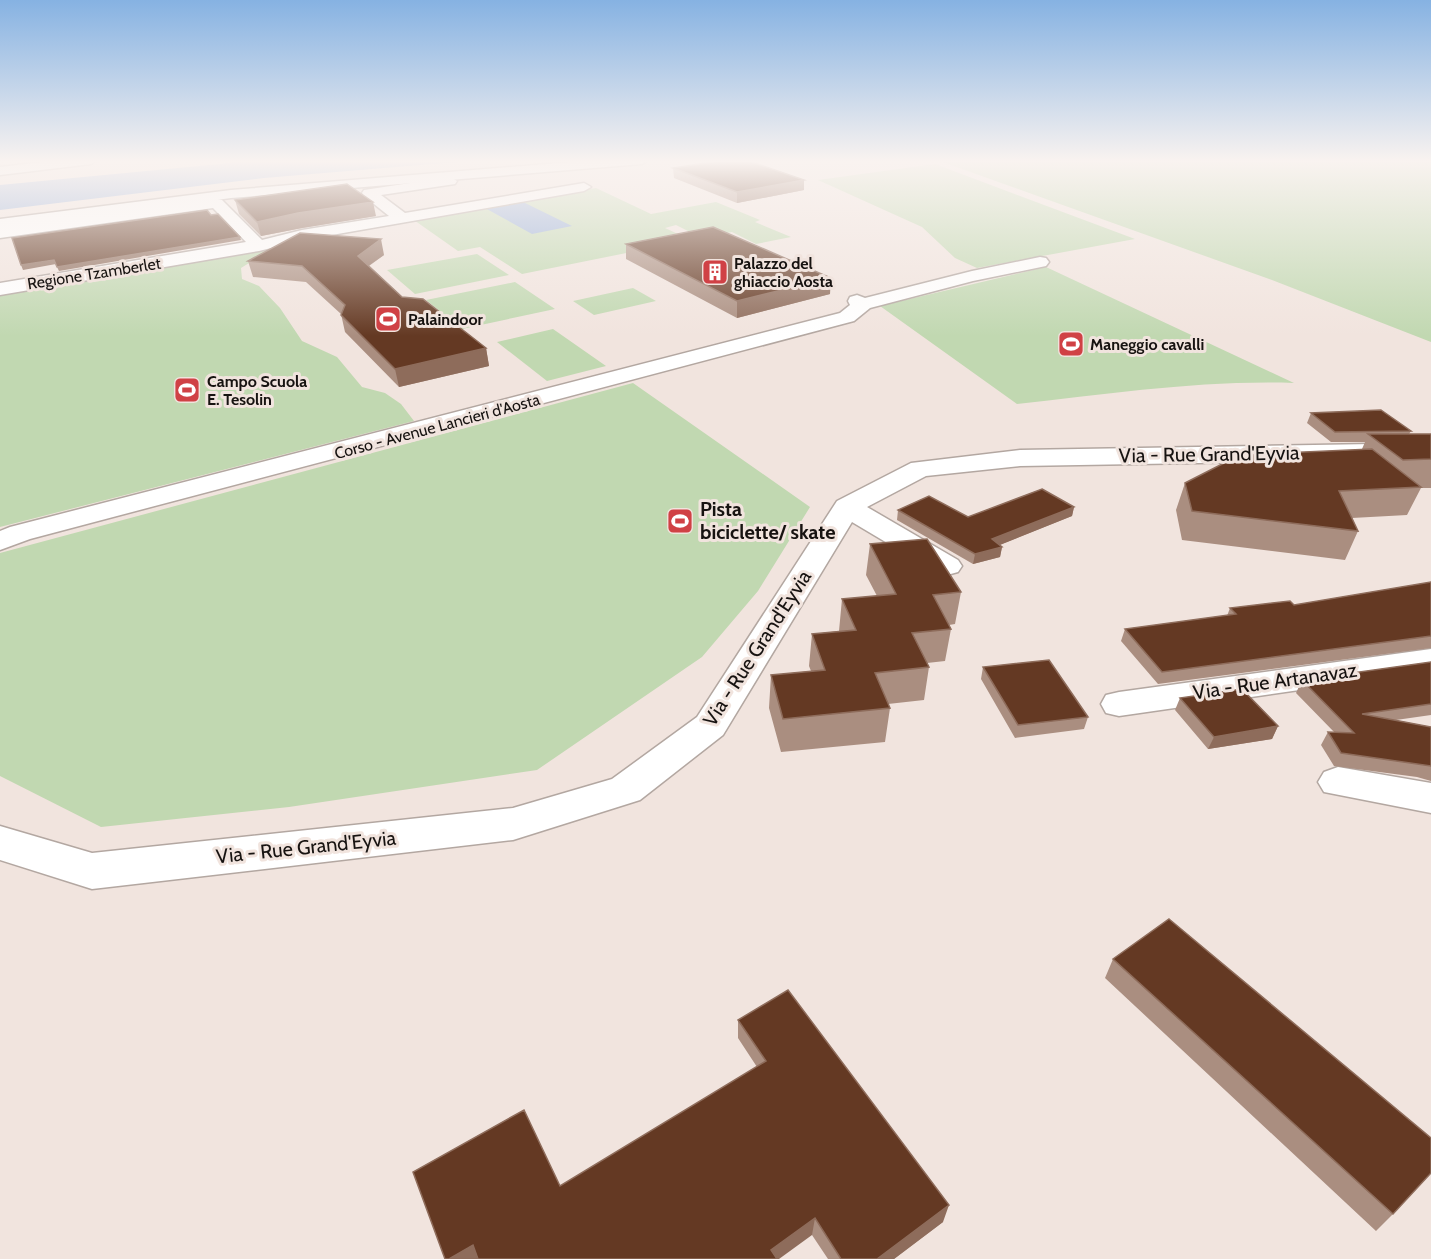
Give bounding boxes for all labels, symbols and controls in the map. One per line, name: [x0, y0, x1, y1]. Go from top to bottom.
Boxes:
street label: Regione Tzamberlet: [26, 253, 163, 293]
place label: Palazzo del ghiaccio Aosta: [734, 254, 833, 291]
building icon: Palazzo del ghiaccio Aosta: [700, 257, 730, 287]
sports icon: Palaindoor: [373, 304, 403, 334]
place label: Palaindoor: [408, 310, 484, 329]
sports icon: Maneggio cavalli: [1056, 329, 1086, 359]
place label: Maneggio cavalli: [1090, 335, 1204, 354]
place label: Campo Scuola E. Tesolin: [207, 372, 307, 409]
sports icon: Campo Scuola E. Tesolin: [172, 375, 202, 405]
street label: Corso - Avenue Lancieri d'Aosta: [332, 390, 542, 463]
street label: Via - Rue Grand'Eyvia: [1118, 440, 1300, 468]
place label: Pista biciclette/ skate: [700, 497, 835, 544]
sports icon: Pista biciclette/ skate: [665, 506, 695, 536]
street label: Via - Rue Grand'Eyvia: [698, 565, 817, 730]
street label: Via - Rue Artanavaz: [1191, 658, 1359, 704]
street label: Via - Rue Grand'Eyvia: [215, 826, 398, 868]

